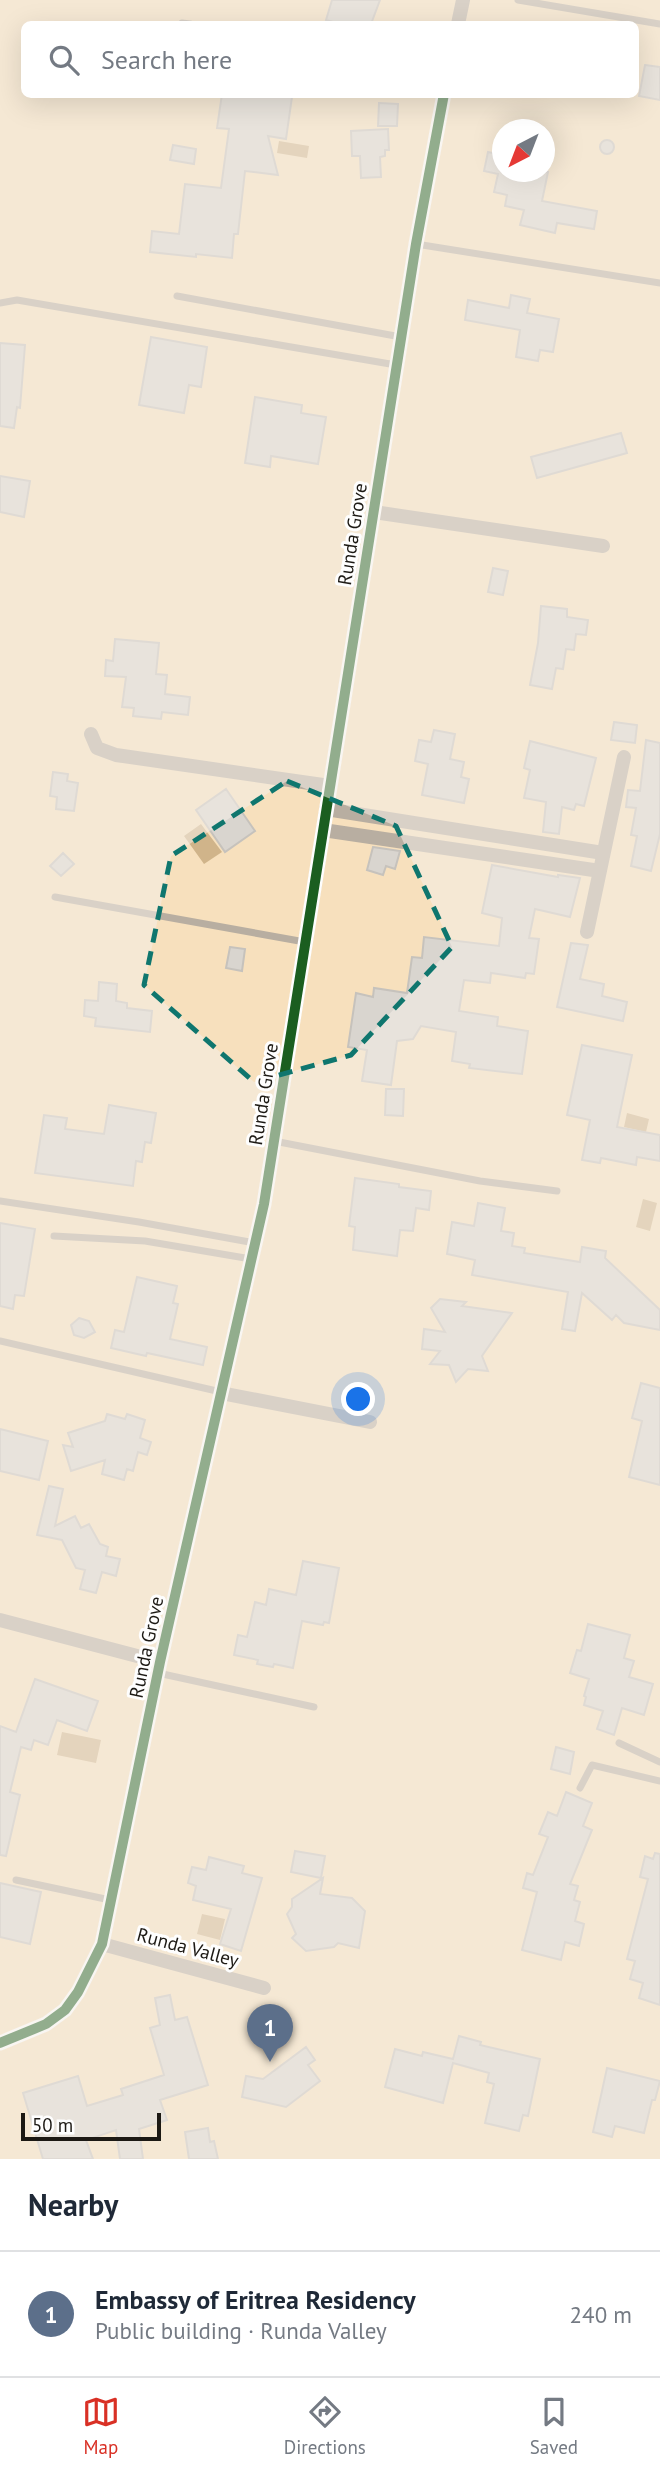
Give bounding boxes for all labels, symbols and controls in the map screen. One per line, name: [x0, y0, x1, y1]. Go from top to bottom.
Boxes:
search box: [21, 21, 639, 98]
icon: search: [45, 41, 83, 79]
text: Search here: [101, 43, 232, 76]
north arrow: [492, 119, 555, 182]
street label: Runda Grove: [332, 481, 372, 587]
street label: Runda Grove: [243, 1041, 283, 1147]
your location: [341, 1382, 375, 1416]
street label: Runda Grove: [124, 1594, 168, 1700]
street label: Runda Valley: [134, 1922, 242, 1972]
pin: 1: [247, 2004, 293, 2062]
scale bar: [21, 2110, 161, 2142]
text: 50 m: [32, 2113, 73, 2137]
text: Nearby: [28, 2185, 118, 2224]
text: Embassy of Eritrea Residency: [95, 2283, 416, 2316]
text: 1: [44, 2300, 58, 2329]
text: 240 m: [570, 2300, 632, 2329]
text: Public building · Runda Valley: [95, 2316, 387, 2345]
tab: Map: [82, 2393, 120, 2459]
tab: Directions: [284, 2393, 366, 2459]
tab: Saved: [530, 2393, 578, 2459]

